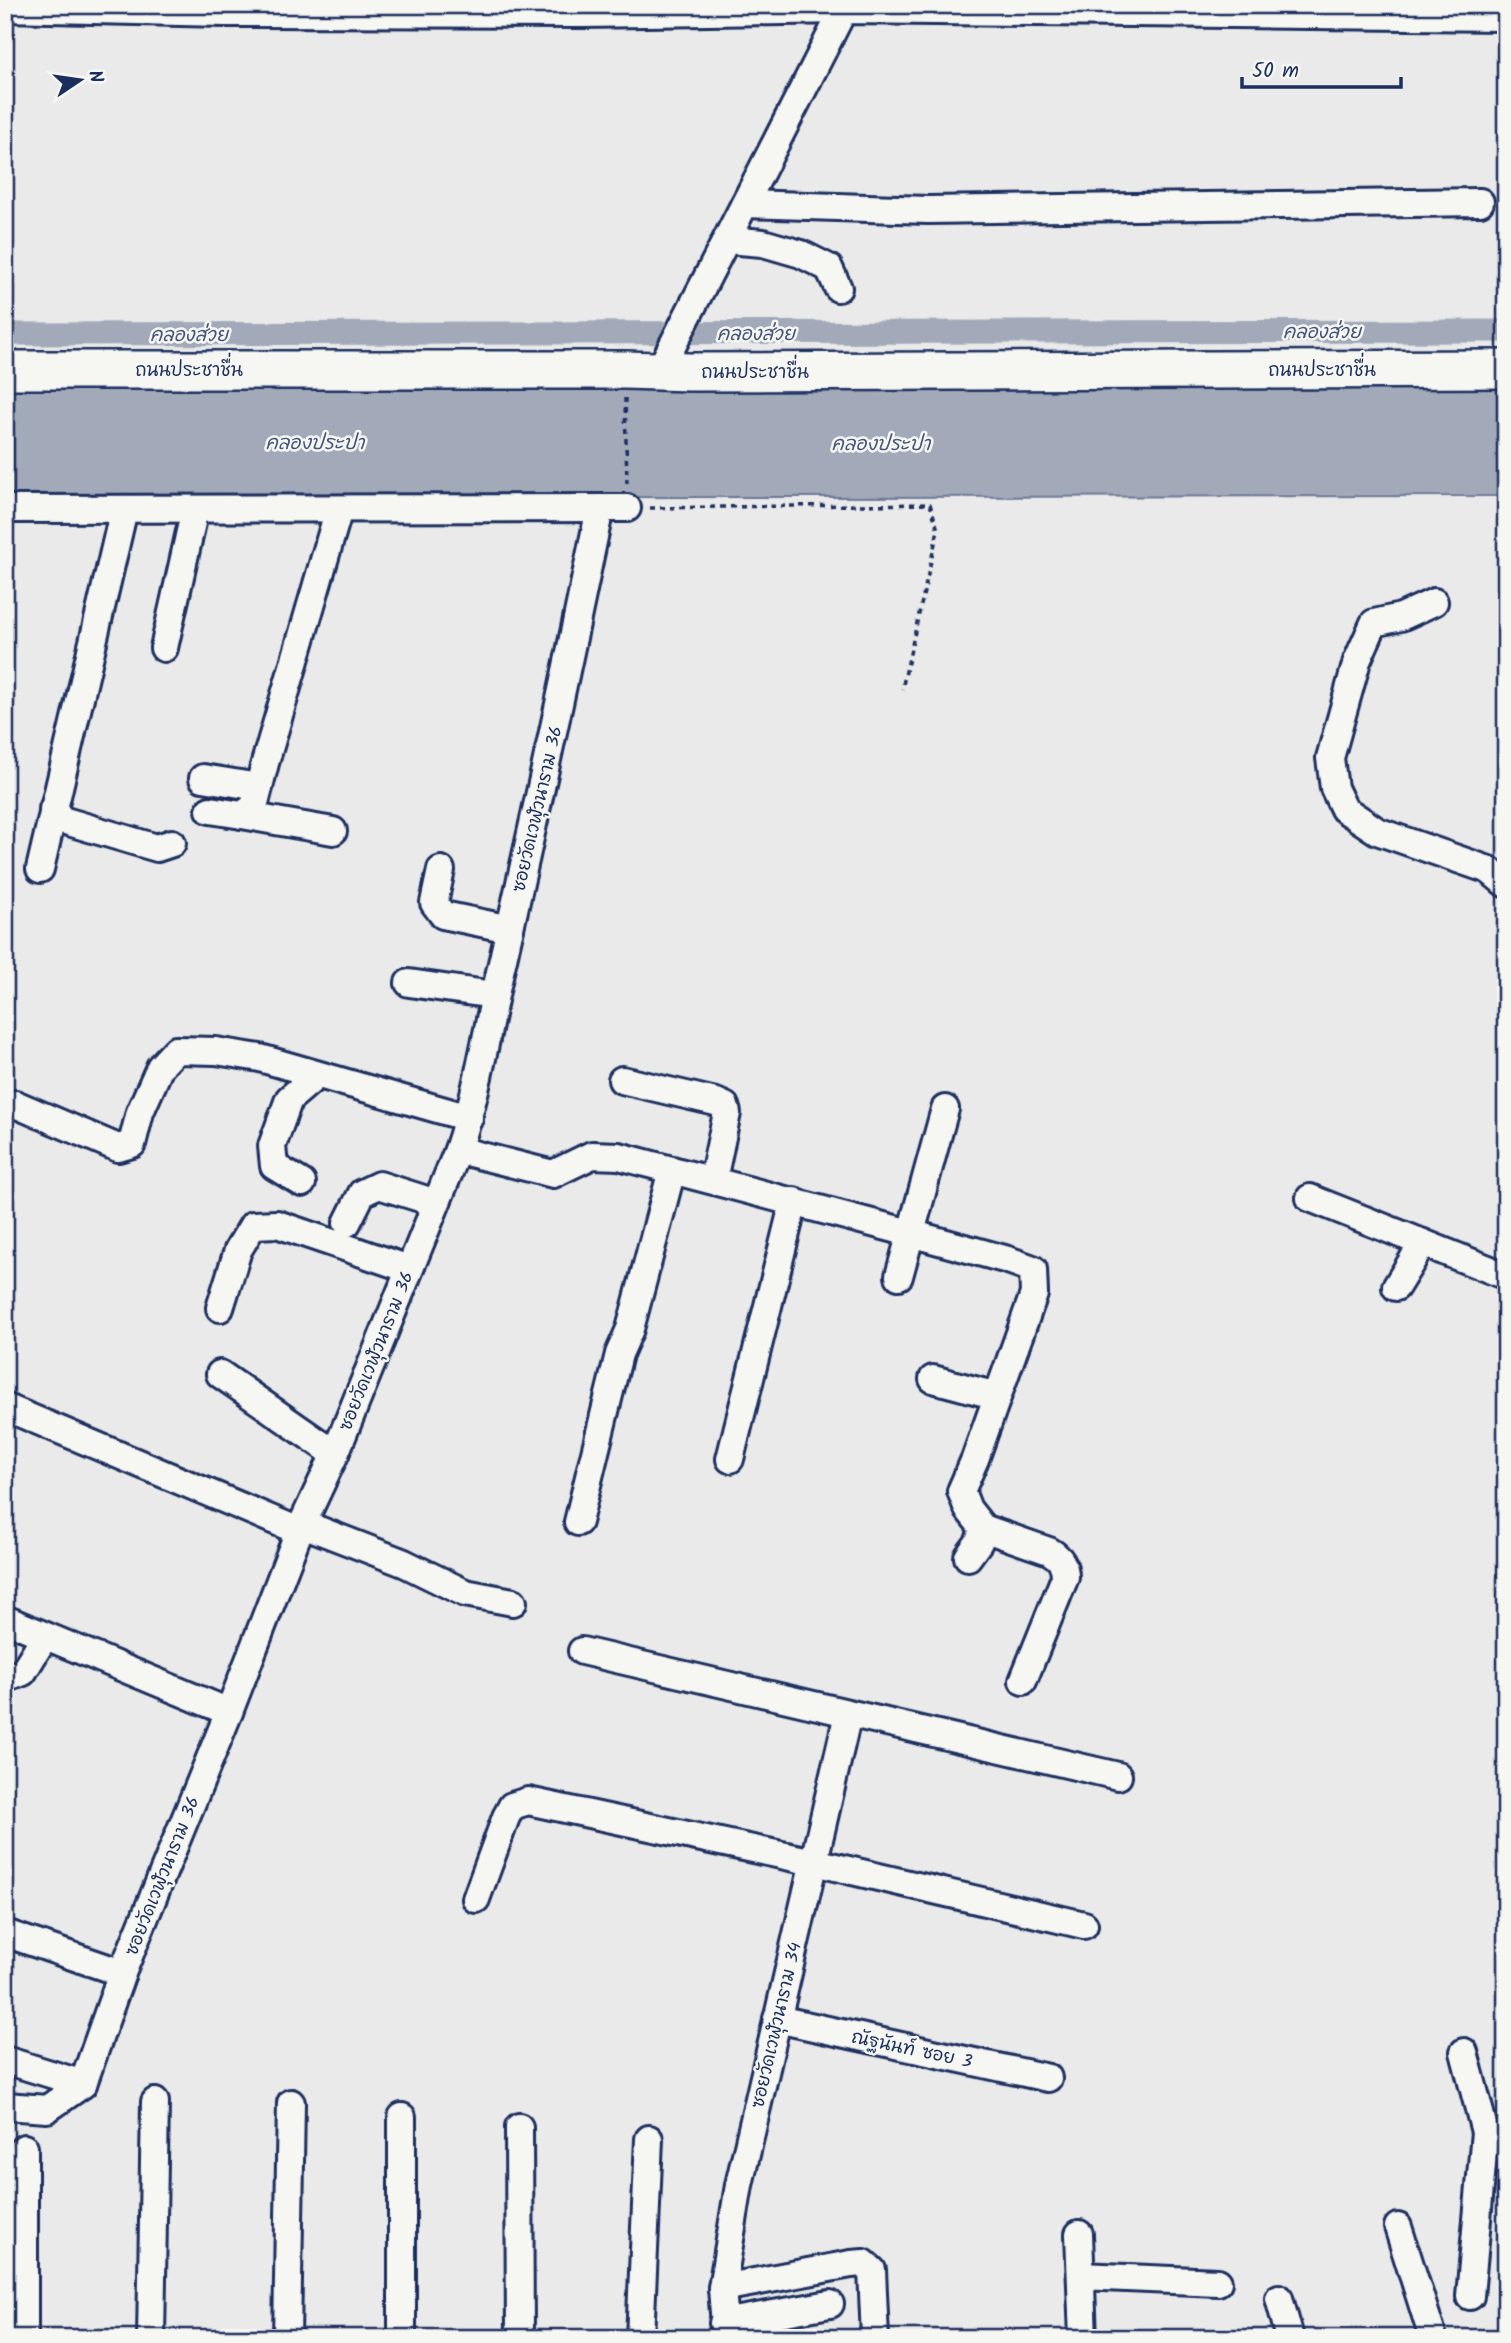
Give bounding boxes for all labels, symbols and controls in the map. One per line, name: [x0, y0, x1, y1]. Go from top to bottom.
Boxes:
north arrow: [46, 46, 116, 116]
scale bar: [1242, 46, 1401, 90]
text: 50 m: [1252, 55, 1299, 88]
text: N: [79, 67, 111, 86]
water label: คลองส่วย: [1283, 318, 1363, 348]
water label: คลองส่วย: [717, 320, 797, 350]
water label: คลองส่วย: [150, 321, 230, 351]
street label: ถนนประชาชื่น: [135, 352, 243, 386]
street label: ถนนประชาชื่น: [1268, 352, 1376, 386]
street label: ถนนประชาชื่น: [701, 354, 809, 388]
water label: คลองประปา: [266, 429, 366, 459]
water label: คลองประปา: [832, 430, 932, 460]
street label: ซอยวัดเวฬุวนาราม 36: [505, 723, 572, 895]
street label: ซอยวัดเวฬุวนาราม 36: [332, 1267, 423, 1436]
street label: ซอยวัดเวฬุวนาราม 36: [118, 1792, 209, 1961]
street label: ซอยวัดเวฬุวนาราม 34: [744, 1939, 811, 2111]
street label: ณัฐนันท์ ซอย 3: [849, 2024, 975, 2077]

